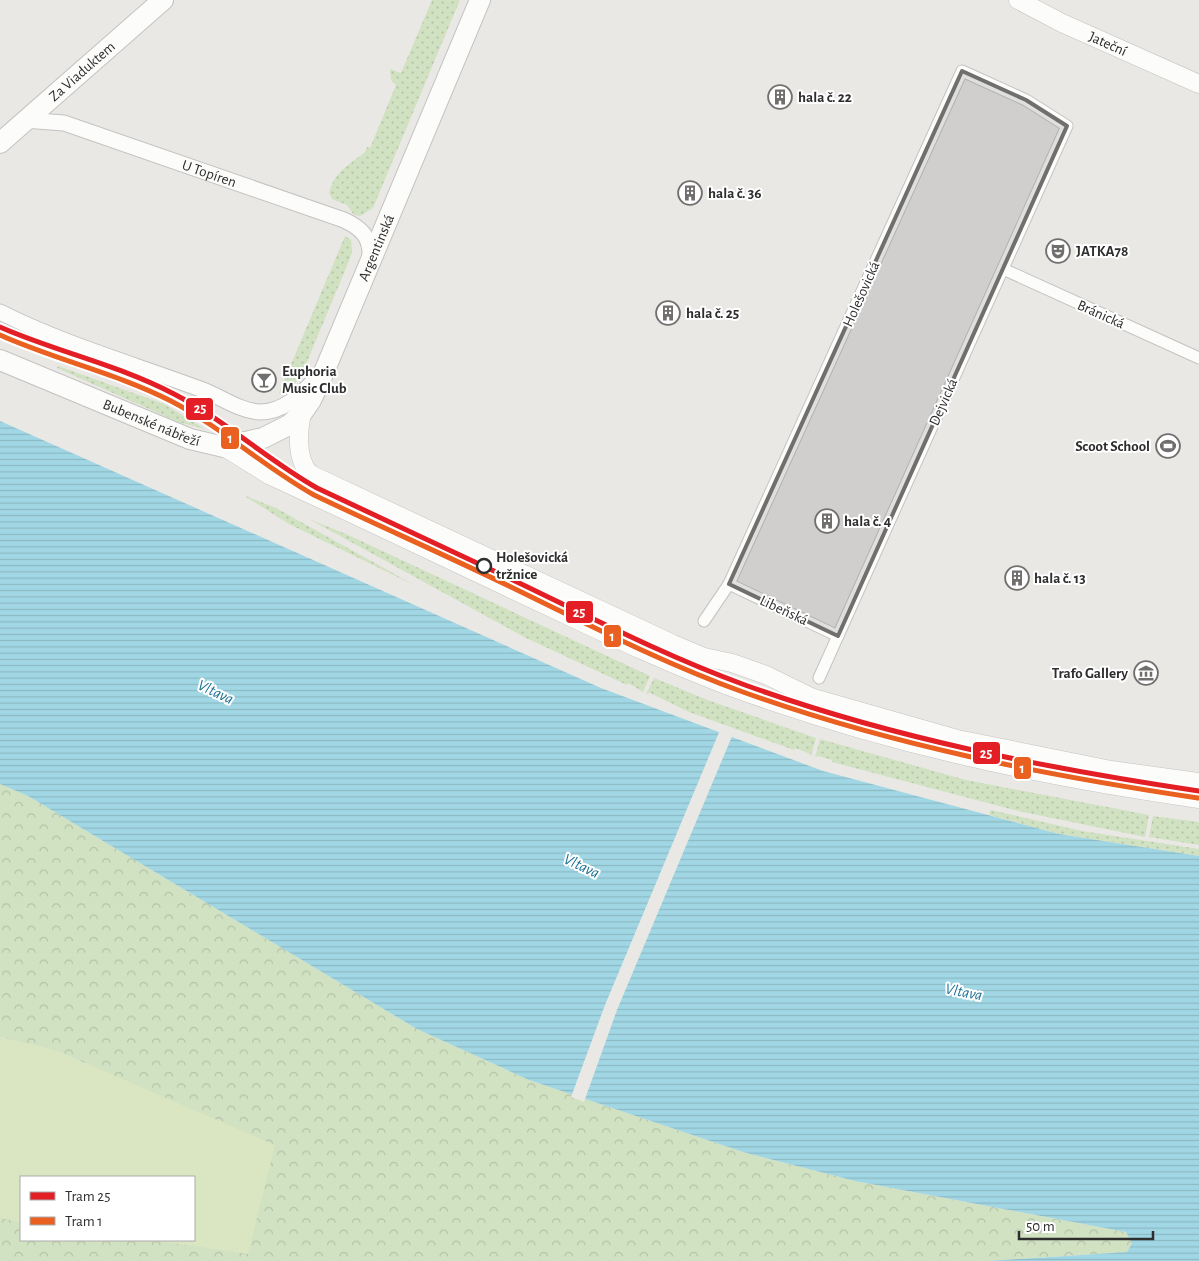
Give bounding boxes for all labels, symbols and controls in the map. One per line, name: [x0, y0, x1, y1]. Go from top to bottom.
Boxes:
street label: Jateční: [1087, 29, 1129, 59]
street label: Za Viaduktem: [46, 39, 118, 104]
building icon: hala č. 22: [767, 84, 793, 110]
place label: hala č. 22: [798, 90, 852, 105]
street label: U Topíren: [180, 158, 238, 190]
building icon: hala č. 36: [677, 180, 703, 206]
place label: hala č. 36: [708, 186, 762, 201]
street label: Argentinská: [356, 212, 397, 283]
theatre icon: JATKA78: [1045, 238, 1071, 264]
place label: JATKA78: [1076, 244, 1128, 259]
street label: Holešovická: [840, 259, 883, 329]
street label: Bránická: [1075, 297, 1127, 332]
building icon: hala č. 25: [655, 300, 681, 326]
place label: hala č. 25: [686, 306, 739, 321]
place label: Euphoria Music Club: [282, 364, 347, 396]
bar icon: Euphoria Music Club: [251, 367, 277, 393]
street label: Dejvická: [926, 376, 960, 428]
street label: Bubenské nábřeží: [101, 397, 202, 449]
line badge: 25: [185, 397, 214, 421]
text: 25: [194, 402, 206, 416]
line badge: 1: [220, 426, 240, 450]
text: 1: [227, 432, 233, 446]
sports icon: Scoot School: [1155, 433, 1181, 459]
place label: Scoot School: [1075, 439, 1150, 454]
building icon: hala č. 4: [814, 508, 840, 534]
place label: hala č. 4: [844, 514, 892, 529]
place label: Holešovická tržnice: [496, 550, 568, 582]
marker: Holešovická tržnice: [476, 558, 492, 574]
building icon: hala č. 13: [1004, 565, 1030, 591]
place label: hala č. 13: [1034, 571, 1086, 586]
street label: Libeňská: [757, 593, 810, 628]
line badge: 25: [565, 600, 594, 624]
text: 25: [573, 606, 585, 620]
line badge: 1: [603, 624, 622, 648]
text: 1: [609, 630, 615, 644]
museum icon: Trafo Gallery: [1133, 660, 1159, 686]
place label: Trafo Gallery: [1052, 666, 1128, 681]
water label: Vltava: [195, 677, 236, 707]
line badge: 25: [972, 741, 1001, 765]
text: 25: [980, 747, 992, 761]
line badge: 1: [1013, 756, 1032, 780]
text: 1: [1019, 762, 1025, 776]
water label: Vltava: [561, 851, 602, 881]
water label: Vltava: [944, 981, 984, 1003]
legend: [20, 1176, 195, 1241]
text: Tram 25: [65, 1189, 110, 1204]
scale bar: [1019, 1208, 1153, 1240]
text: Tram 1: [65, 1214, 103, 1229]
text: 50 m: [1026, 1219, 1055, 1234]

